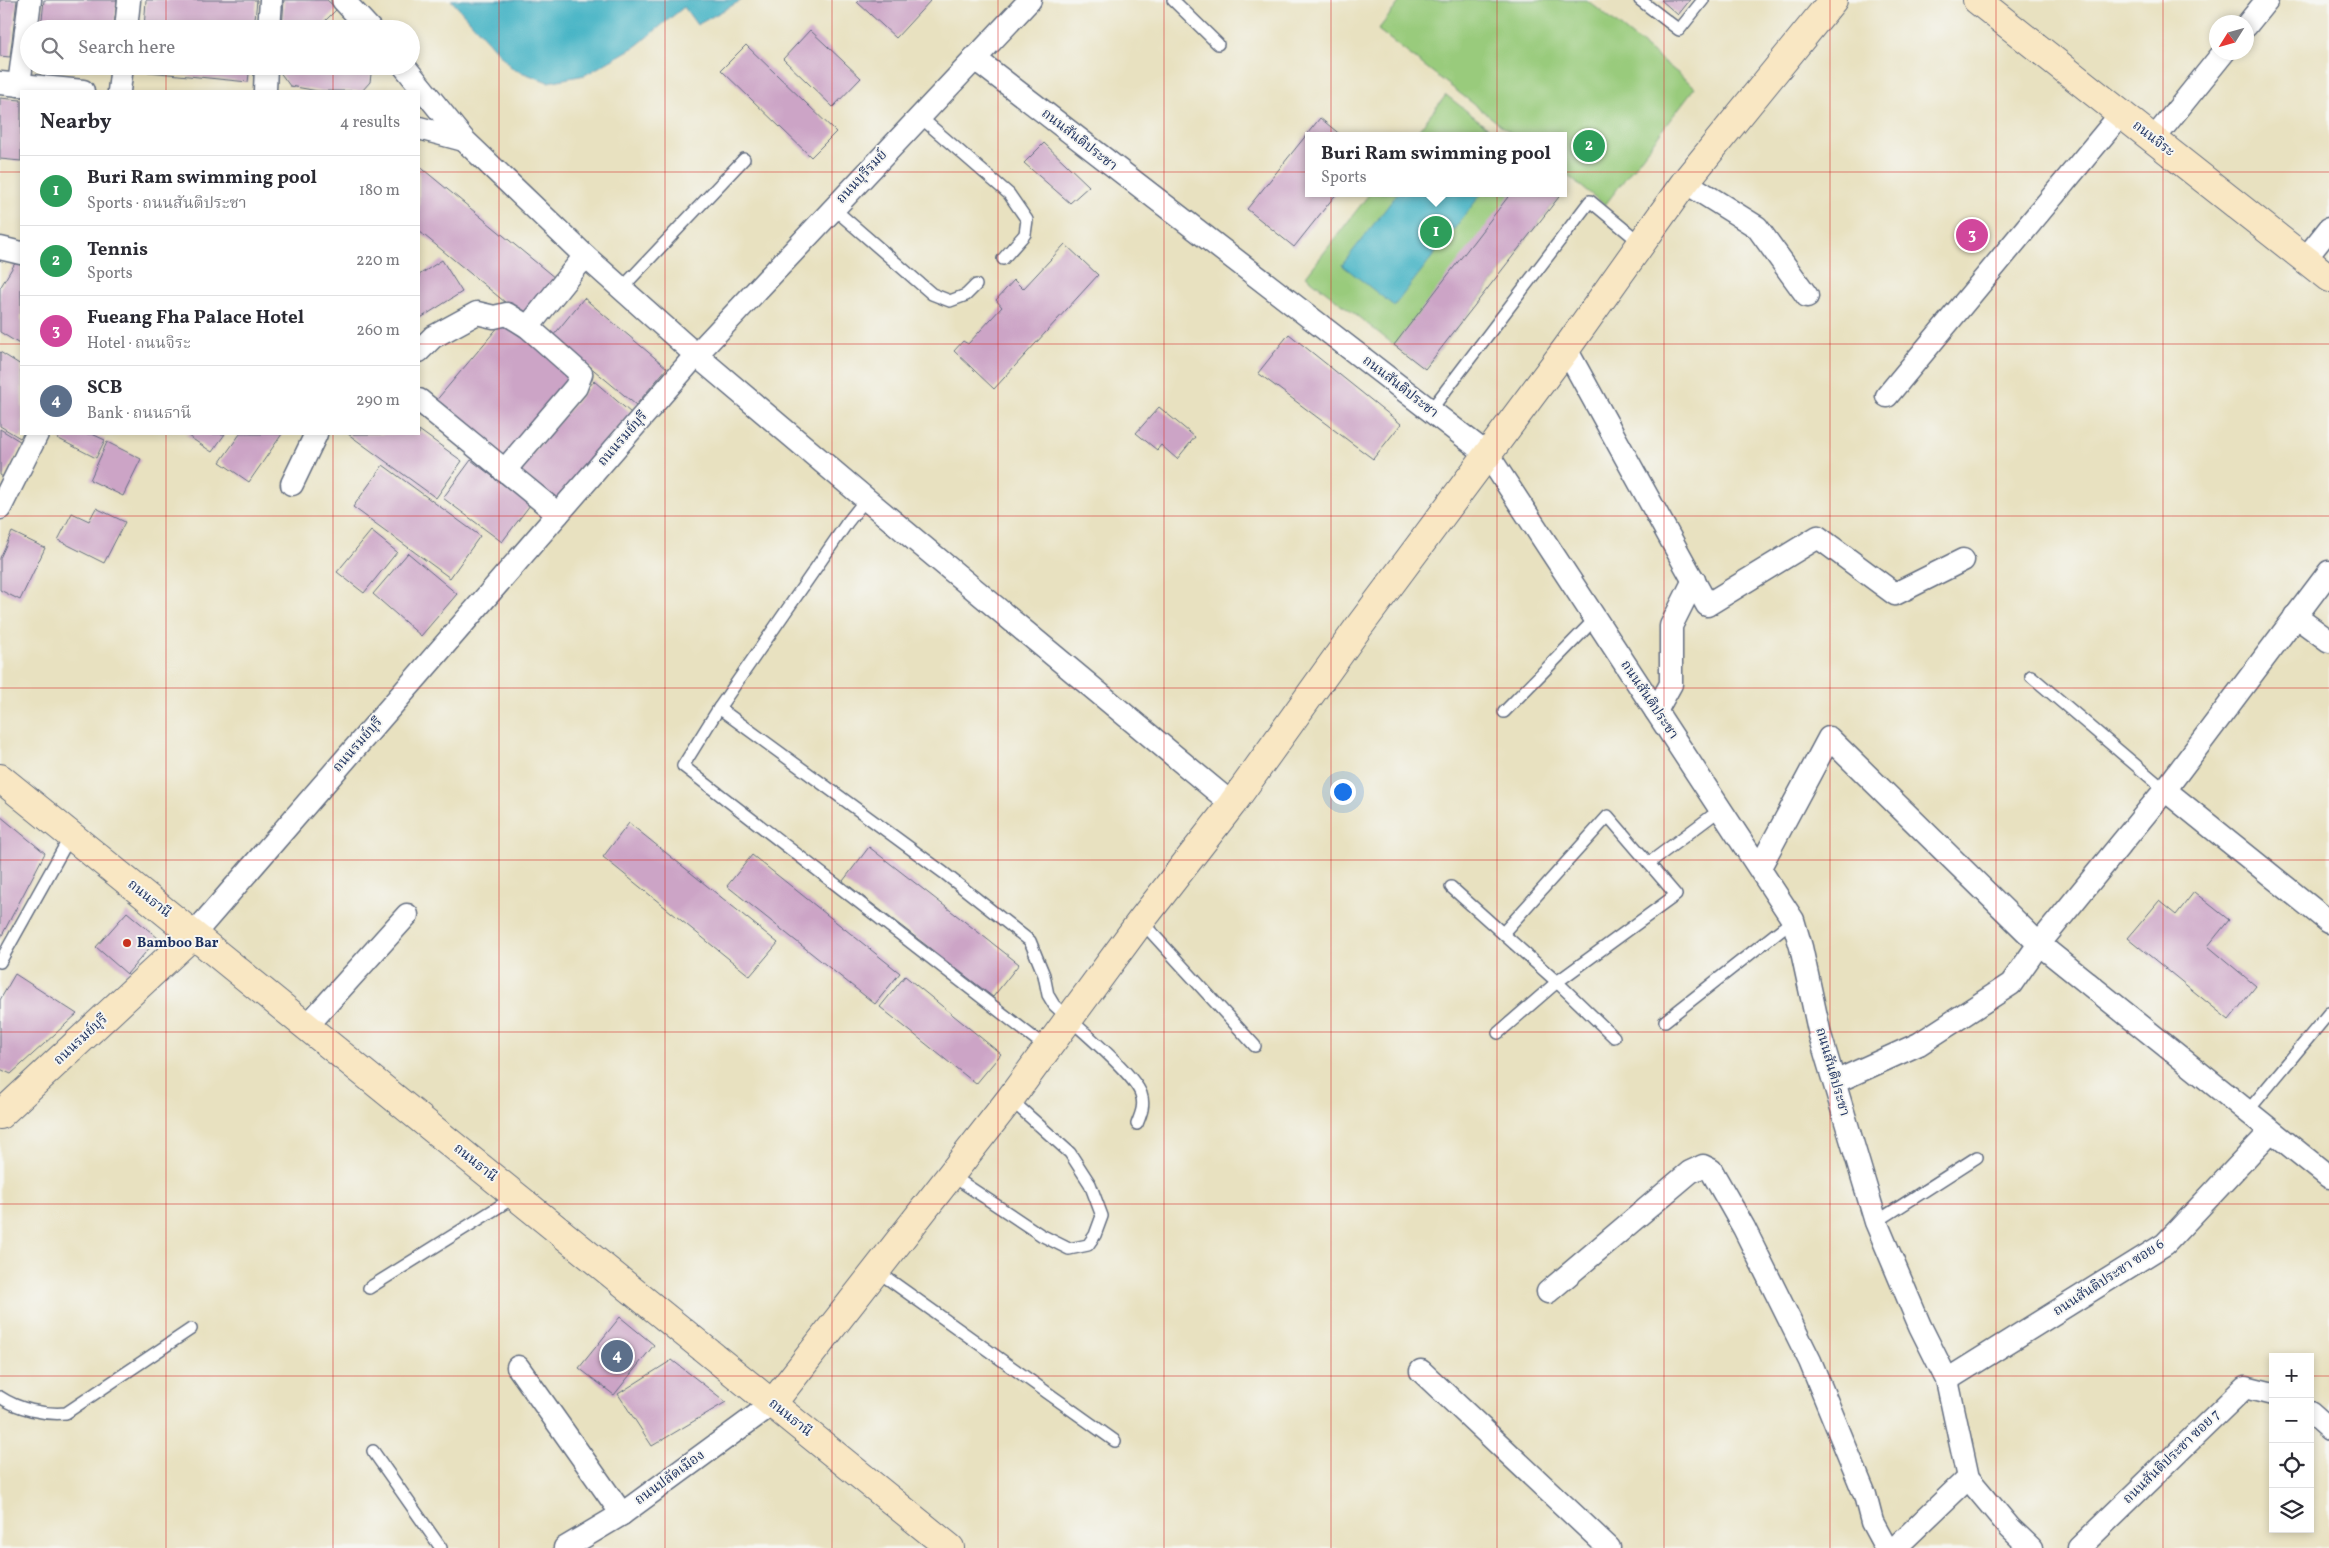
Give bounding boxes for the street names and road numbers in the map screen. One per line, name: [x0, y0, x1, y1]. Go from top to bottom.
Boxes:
street label: ถนนสันติประชา: [1037, 104, 1121, 176]
street label: ถนนจิระ: [2128, 117, 2178, 162]
street label: ถนนบุรีรมย์: [831, 145, 892, 208]
street label: ถนนสันติประชา: [1358, 351, 1442, 423]
street label: ถนนรมย์บุรี: [593, 407, 652, 471]
street label: ถนนสันติประชา: [1616, 657, 1682, 743]
street label: ถนนรมย์บุรี: [328, 713, 387, 777]
street label: ถนนธานี: [123, 876, 175, 922]
street label: ถนนรมย์บุรี: [49, 1009, 112, 1070]
street label: ถนนสันติประชา: [1810, 1025, 1854, 1119]
street label: ถนนธานี: [449, 1140, 501, 1186]
street label: ถนนสันติประชา ซอย 6: [2050, 1235, 2168, 1321]
street label: ถนนธานี: [764, 1395, 816, 1441]
street label: ถนนสันติประชา ซอย 7: [2119, 1405, 2225, 1509]
street label: ถนนปลัดเมือง: [631, 1446, 709, 1510]

